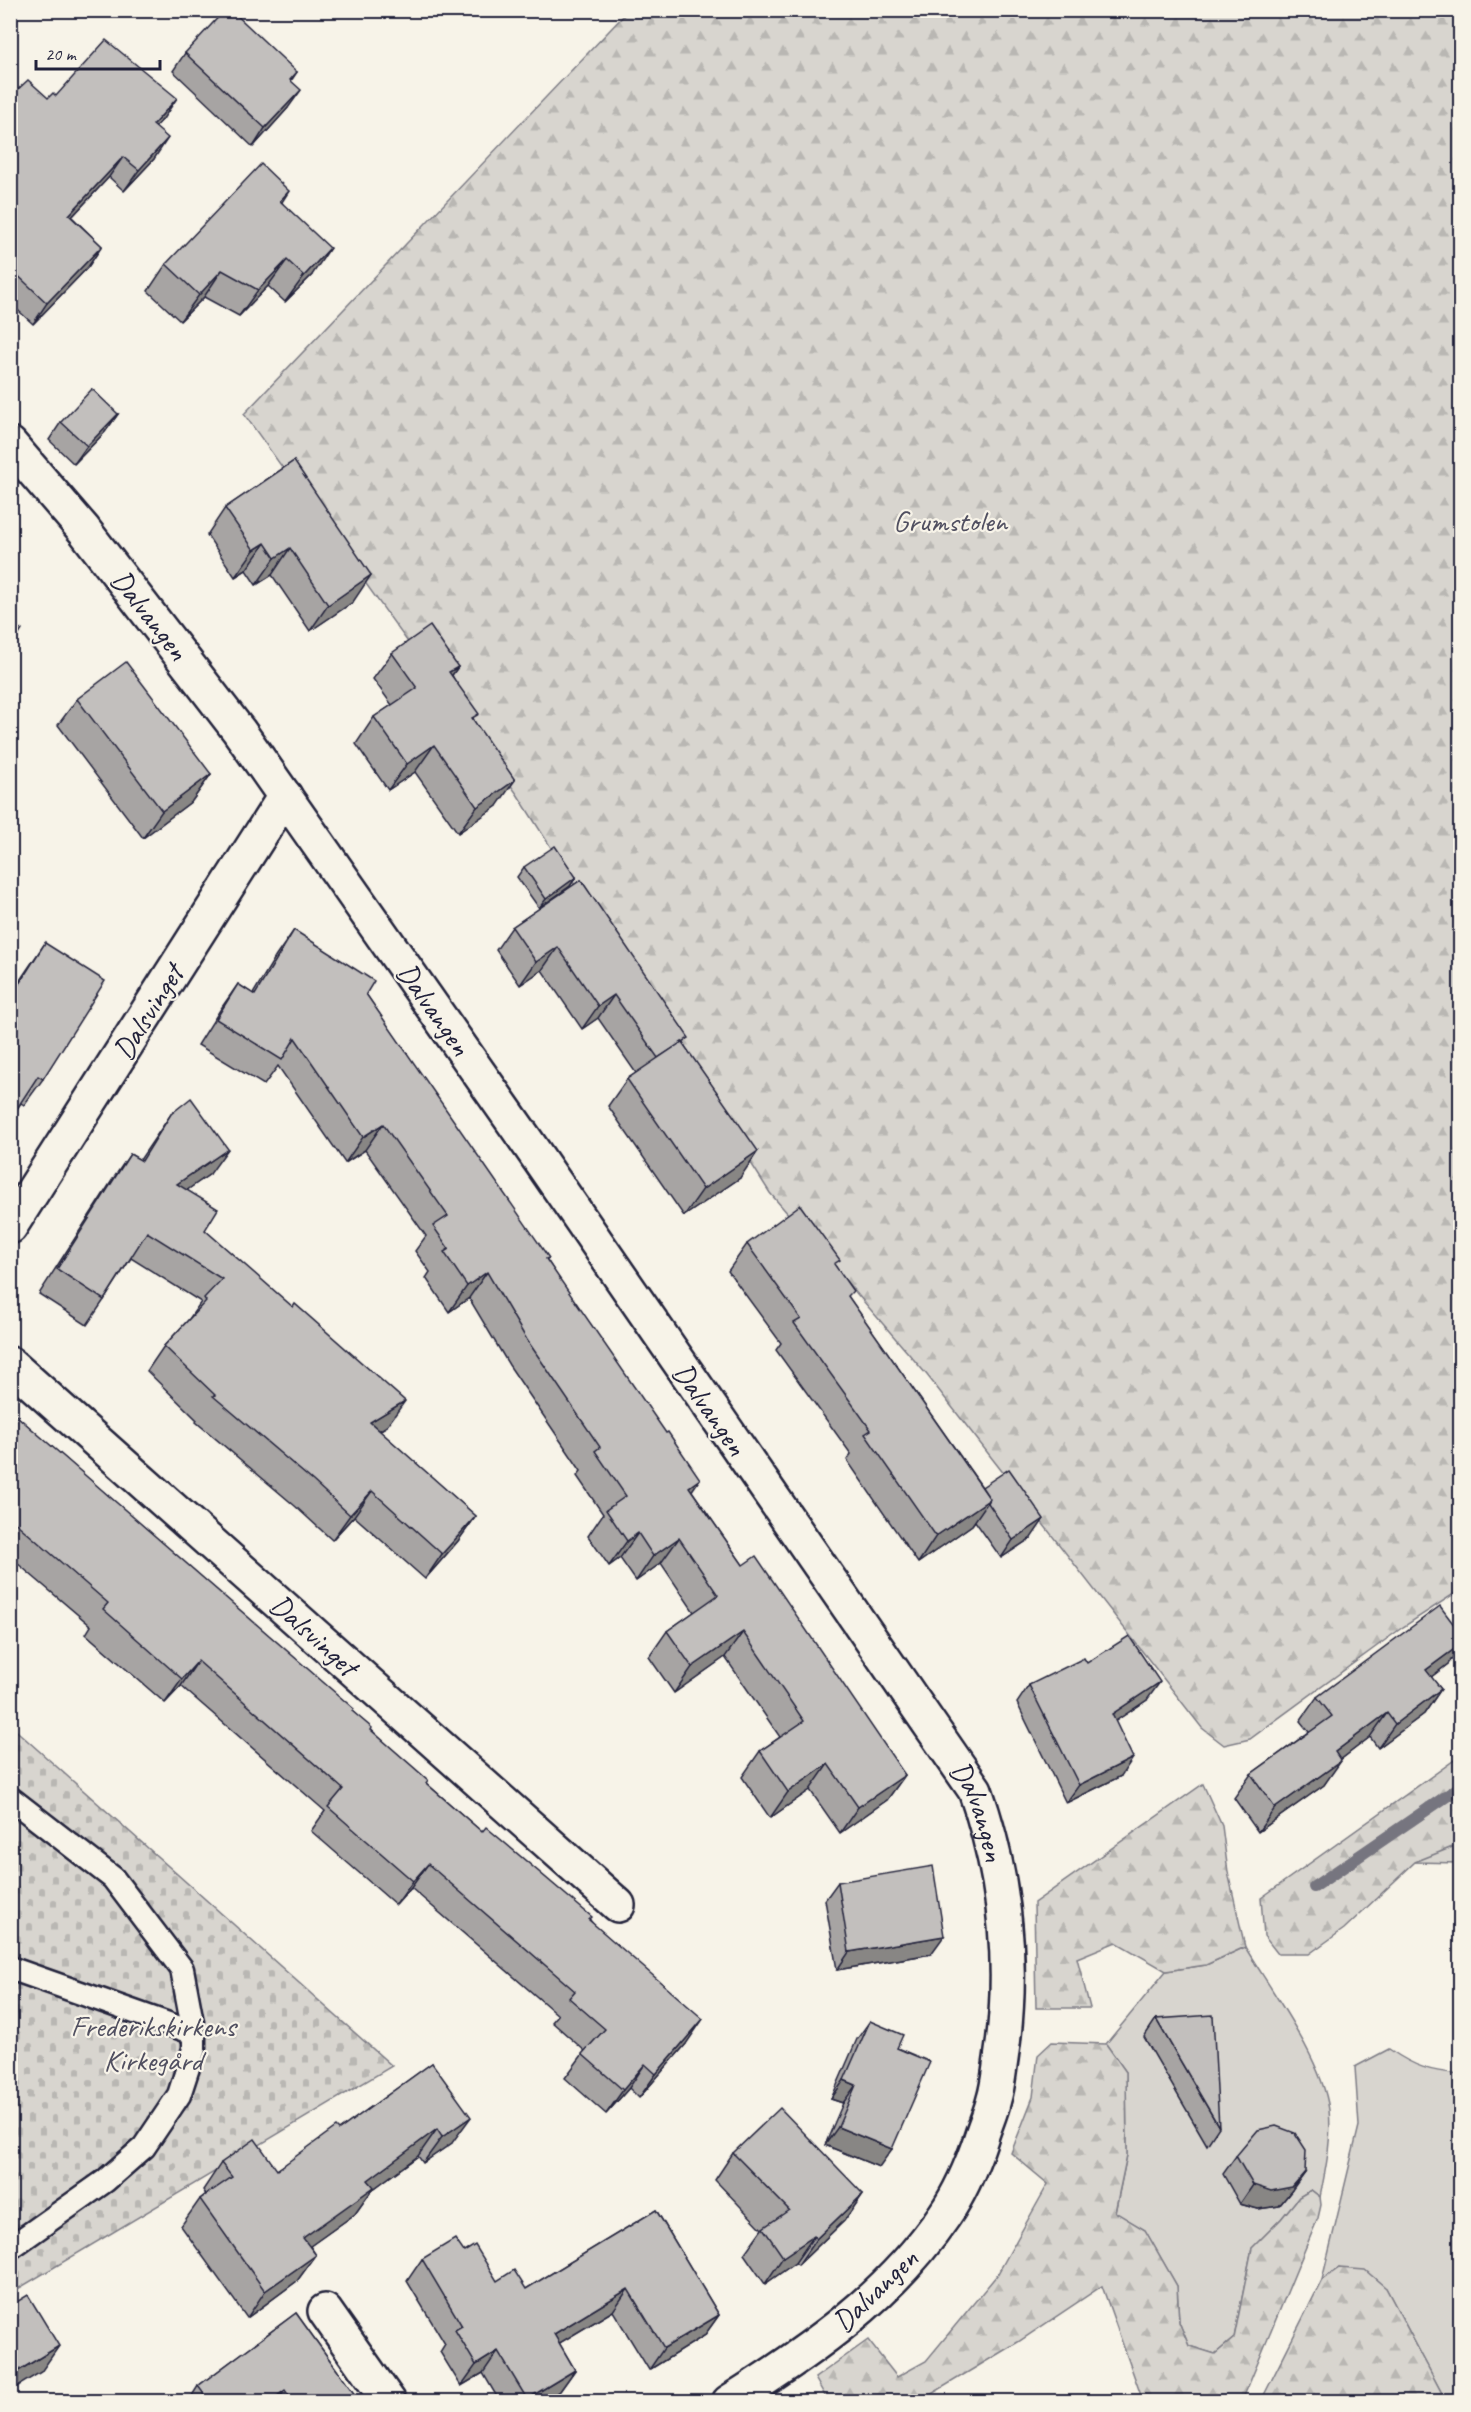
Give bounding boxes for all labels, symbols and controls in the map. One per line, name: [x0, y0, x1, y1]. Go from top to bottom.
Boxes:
scale bar: [36, 33, 160, 71]
text: 20 m: [45, 43, 78, 65]
park label: Grumstolen: [893, 502, 1008, 540]
street label: Dalvangen: [103, 562, 198, 668]
street label: Dalsvinget: [104, 954, 194, 1067]
street label: Dalvangen: [388, 955, 480, 1063]
street label: Dalvangen: [664, 1355, 756, 1463]
street label: Dalsvinget: [262, 1586, 369, 1687]
street label: Dalvangen: [942, 1753, 1014, 1865]
park label: Frederikskirkens Kirkegård: [71, 2007, 238, 2079]
street label: Dalvangen: [824, 2240, 926, 2340]

